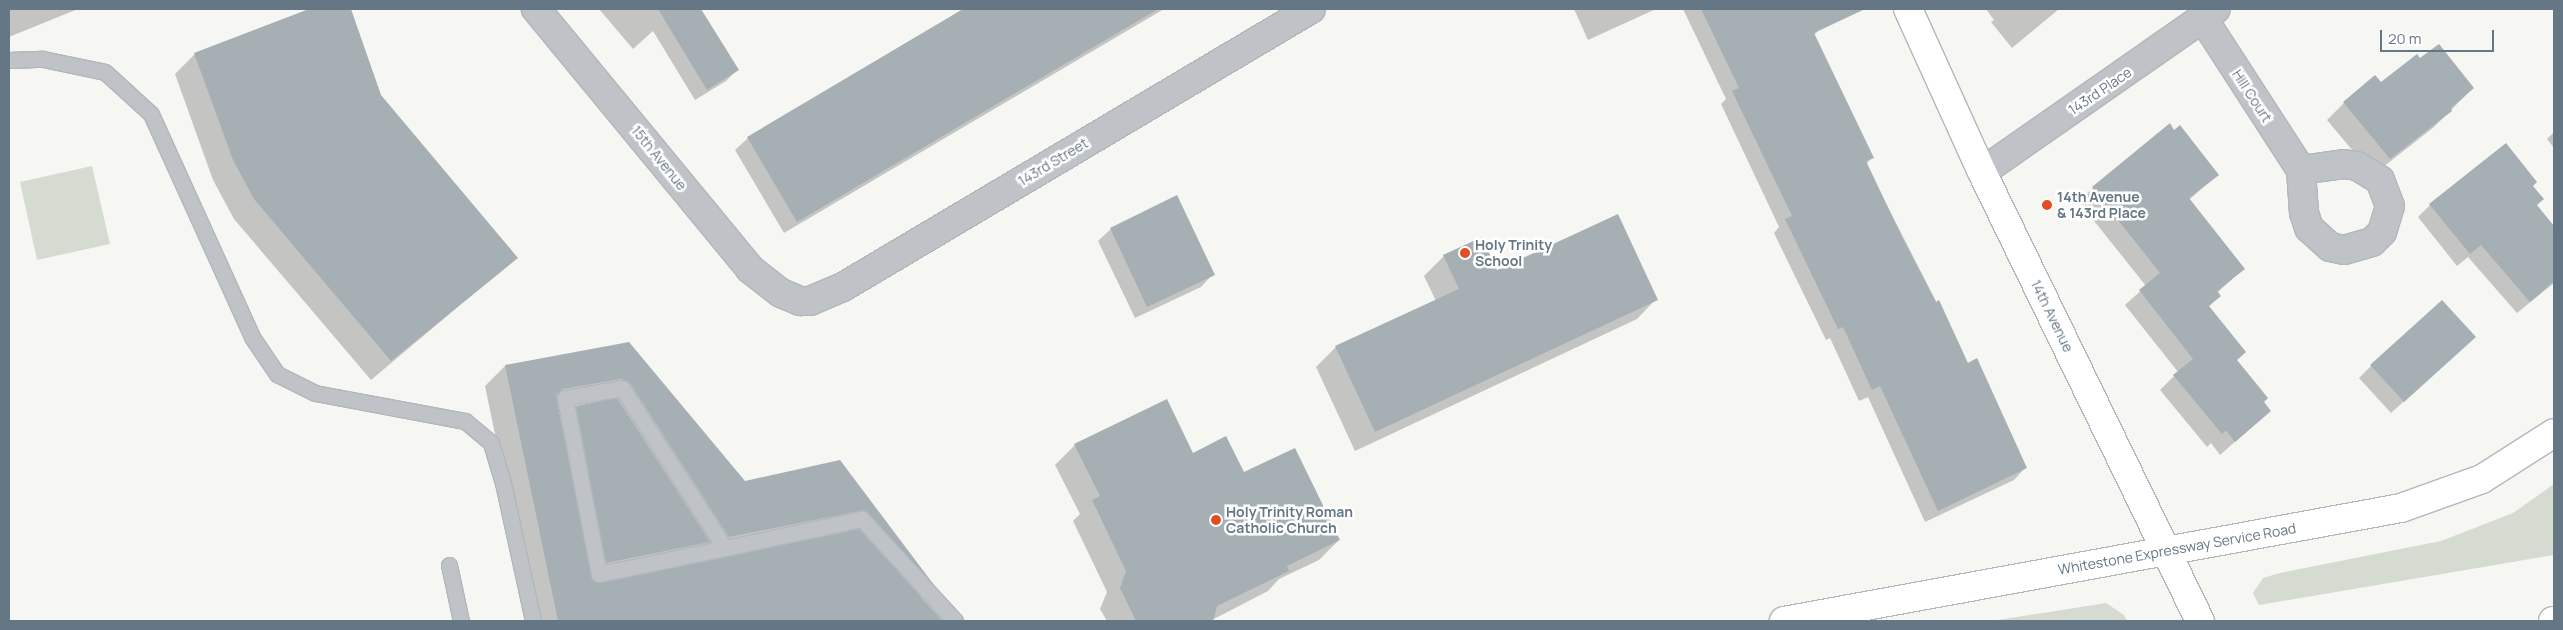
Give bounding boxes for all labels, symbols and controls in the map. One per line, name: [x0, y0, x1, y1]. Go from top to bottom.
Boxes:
scale bar: [2383, 20, 2497, 52]
text: 20 m: [2388, 28, 2421, 49]
street label: 143rd Place: [2065, 64, 2135, 118]
street label: Hill Court: [2229, 66, 2275, 126]
street label: 15th Avenue: [628, 122, 690, 194]
street label: 143rd Street: [1015, 135, 1091, 189]
place label: 14th Avenue & 143rd Place: [2057, 189, 2146, 222]
marker: 14th Avenue & 143rd Place: [2041, 199, 2053, 211]
place label: Holy Trinity School: [1475, 237, 1552, 270]
marker: Holy Trinity School: [1459, 247, 1471, 259]
street label: 14th Avenue: [2027, 277, 2077, 355]
place label: Holy Trinity Roman Catholic Church: [1226, 504, 1353, 536]
marker: Holy Trinity Roman Catholic Church: [1210, 514, 1222, 526]
street label: Whitestone Expressway Service Road: [2057, 520, 2297, 578]

